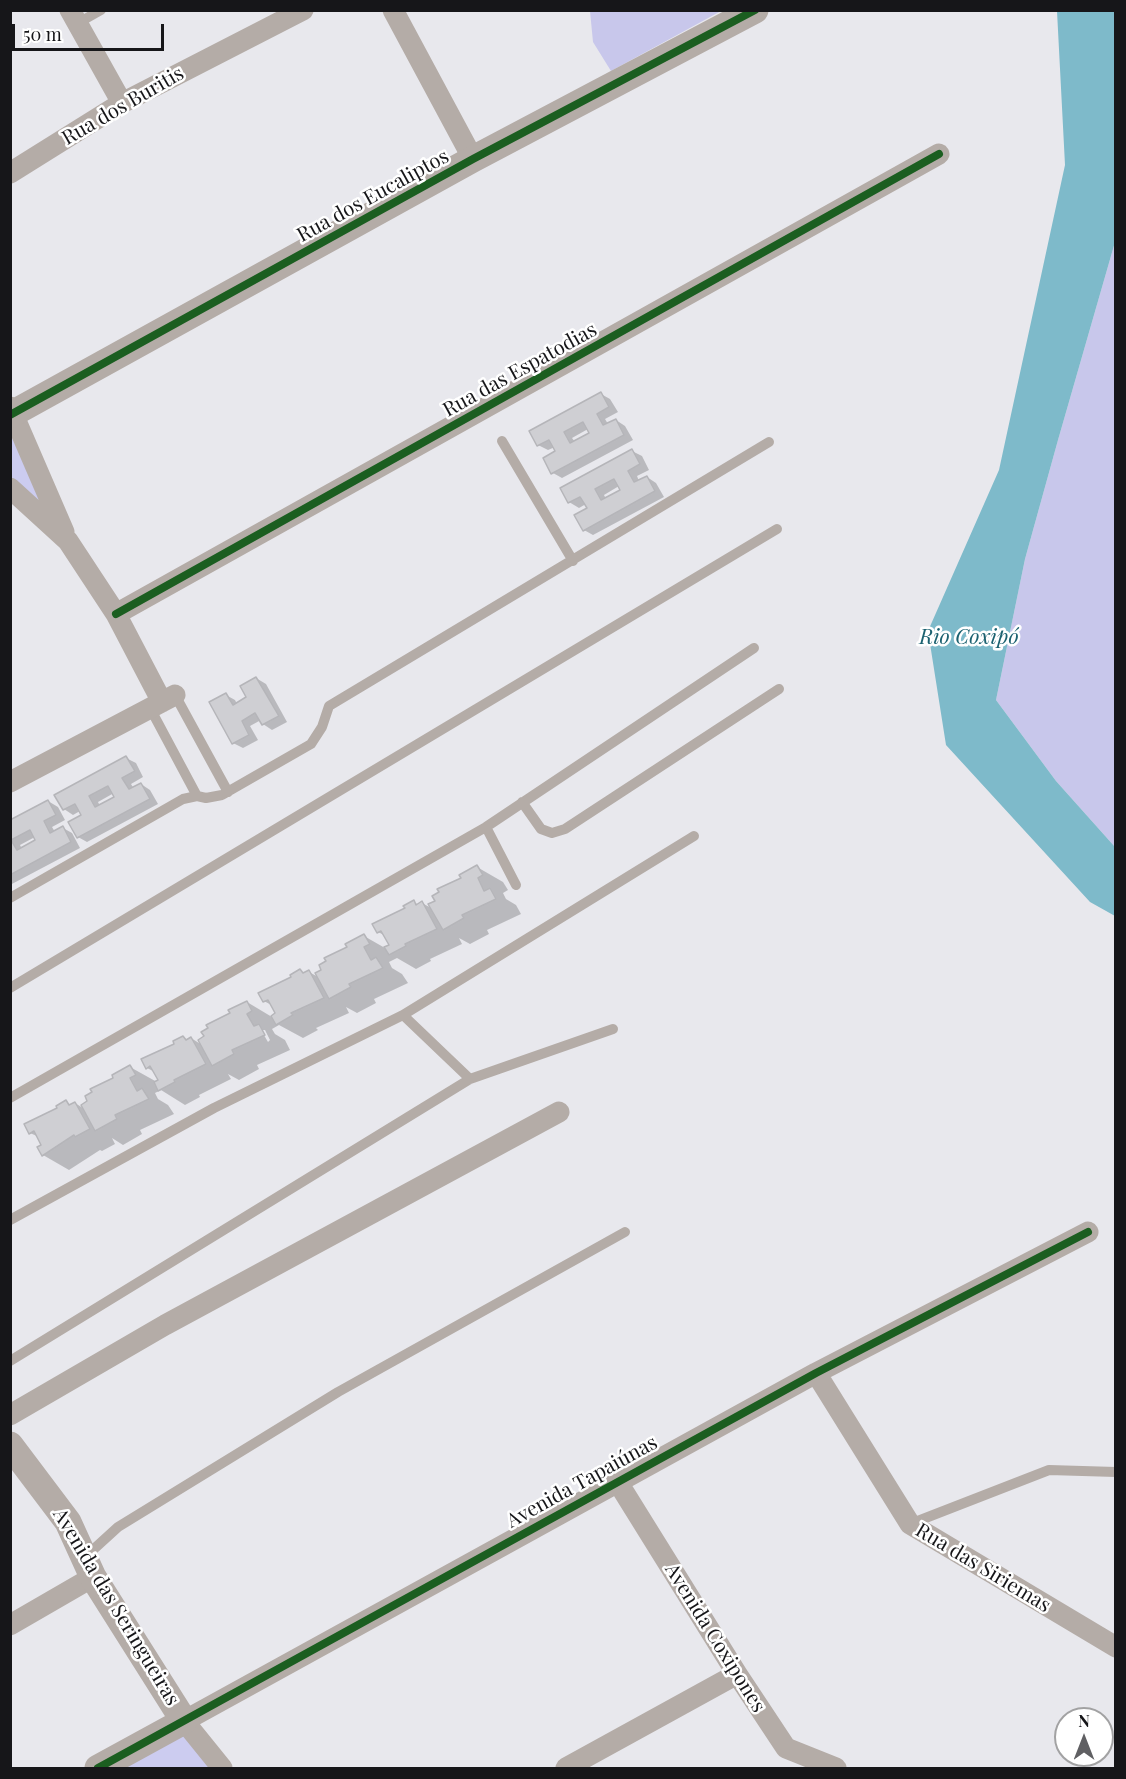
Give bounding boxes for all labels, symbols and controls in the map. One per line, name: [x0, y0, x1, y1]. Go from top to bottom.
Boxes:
scale bar: [15, 12, 166, 50]
text: 50 m: [23, 22, 62, 46]
street label: Rua dos Buritis: [58, 61, 188, 151]
street label: Rua dos Eucaliptos: [293, 144, 453, 248]
street label: Rua das Espatodias: [439, 318, 601, 422]
water label: Rio Coxipó: [919, 624, 1019, 650]
street label: Avenida Tapaiúnas: [502, 1431, 662, 1533]
street label: Avenida das Seringueiras: [48, 1504, 184, 1710]
street label: Rua das Siriemas: [911, 1518, 1055, 1618]
street label: Avenida Coxipones: [660, 1559, 770, 1717]
north arrow: [1054, 1707, 1114, 1767]
text: N: [1078, 1710, 1090, 1731]

